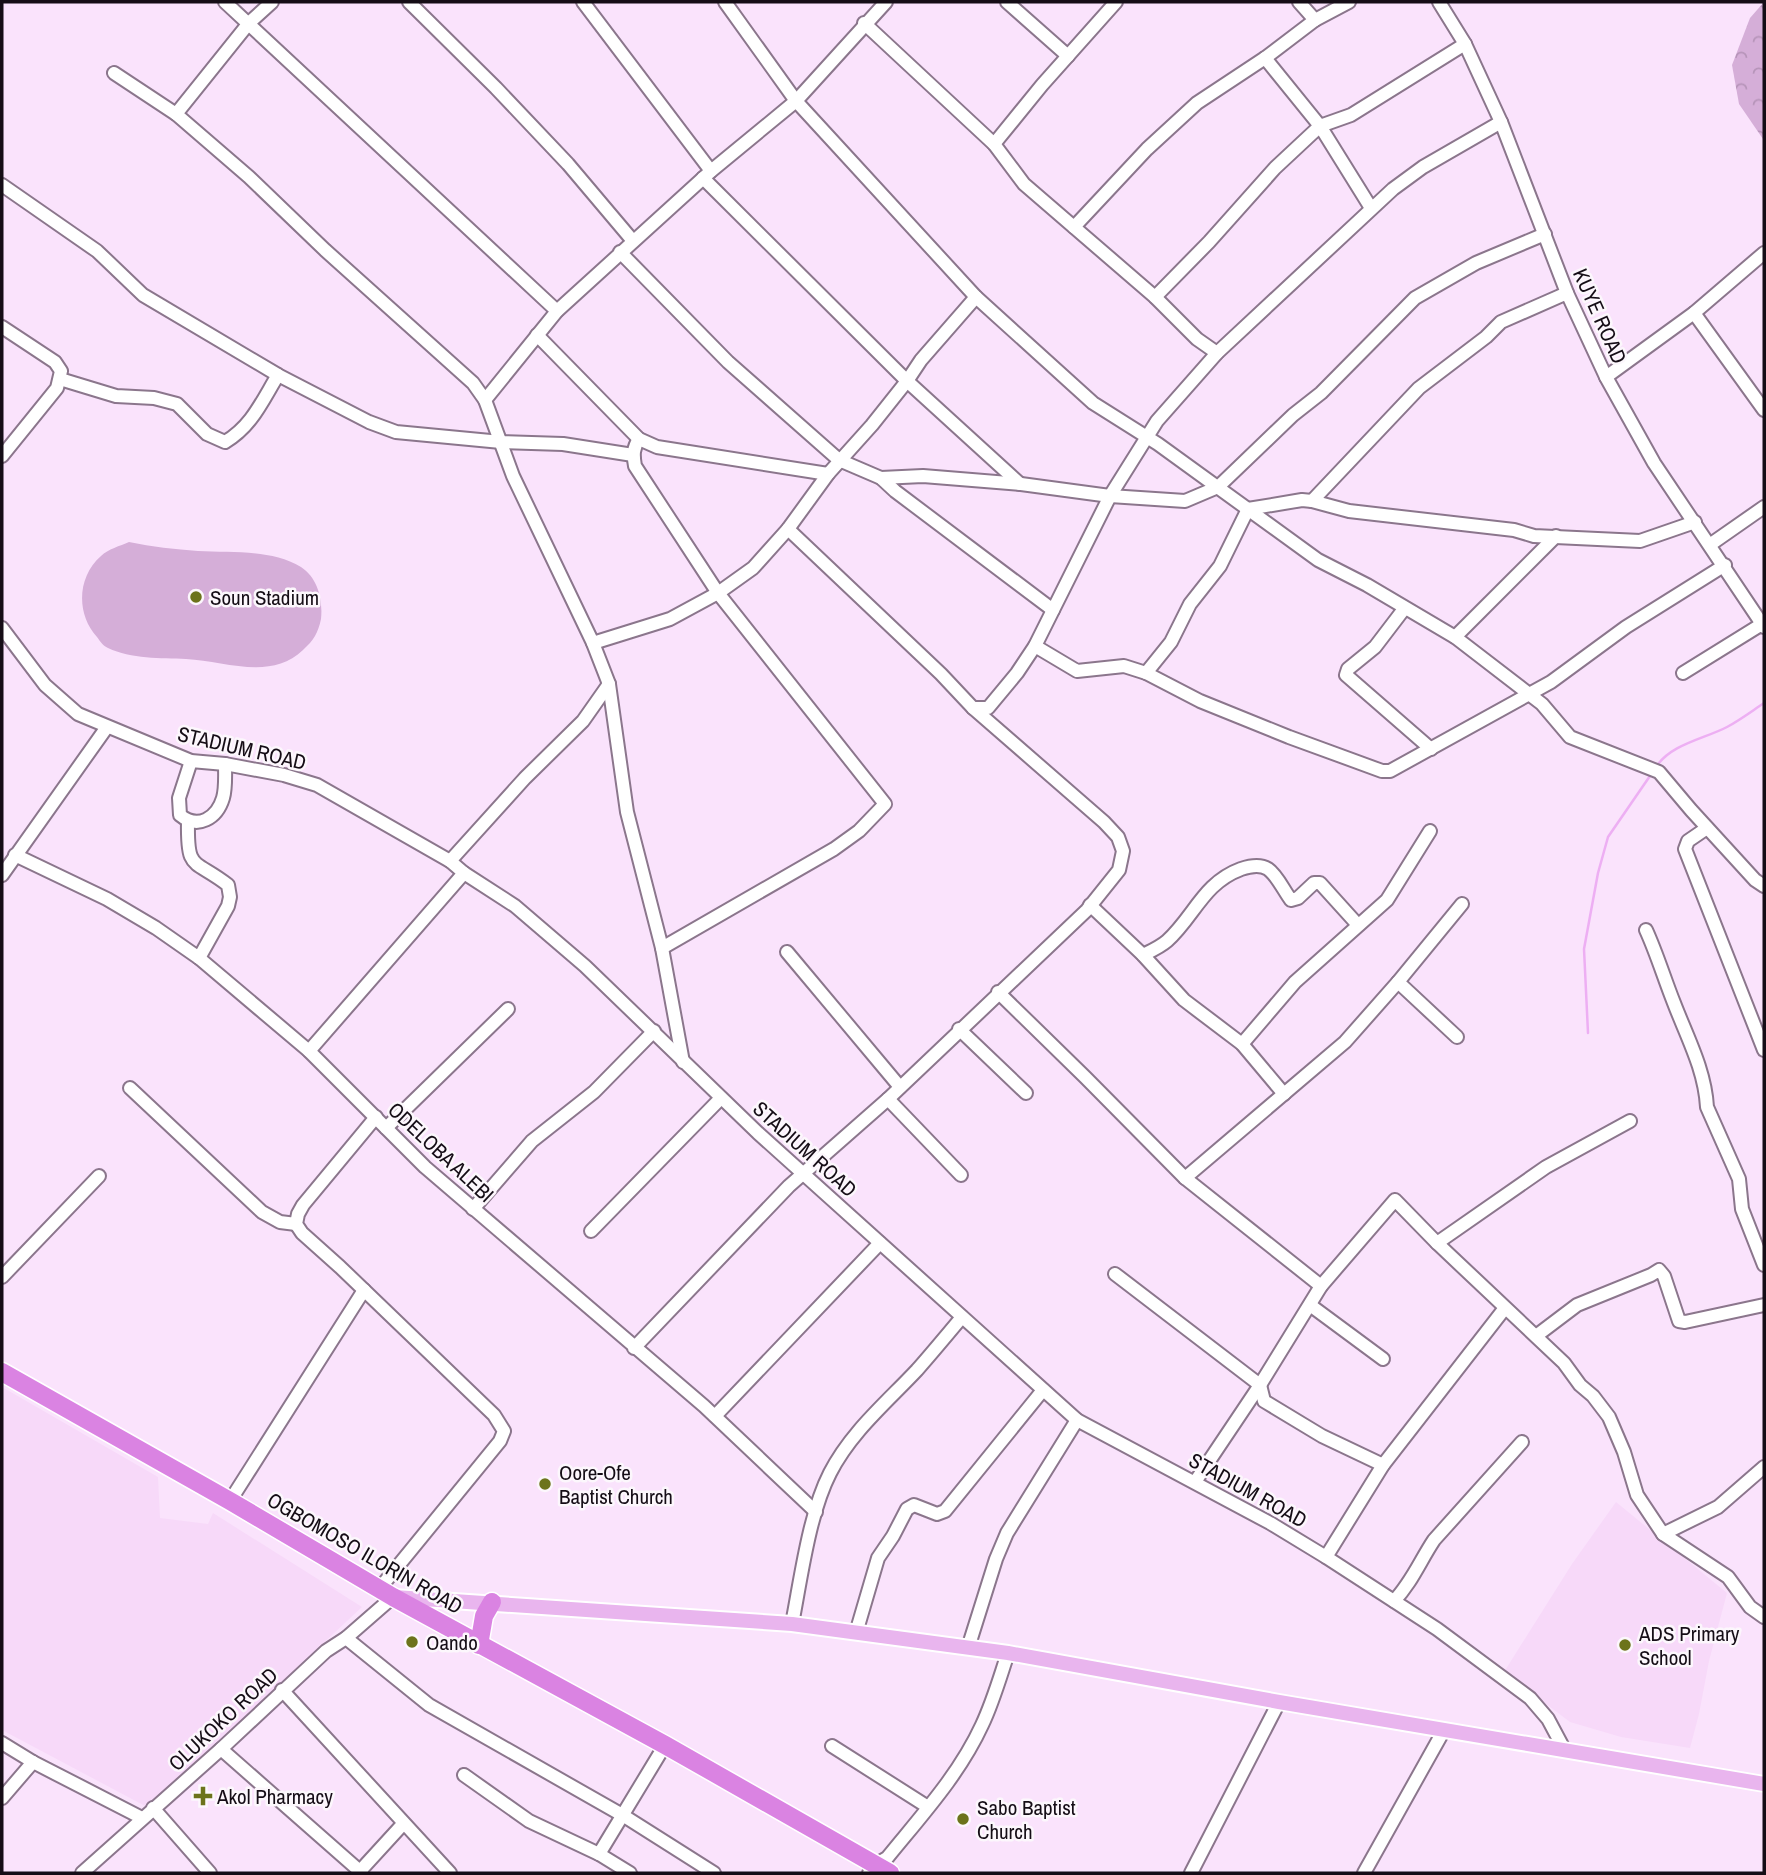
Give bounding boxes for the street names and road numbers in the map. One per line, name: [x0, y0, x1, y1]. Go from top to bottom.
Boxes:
street label: KUYE ROAD: [1566, 264, 1634, 368]
street label: STADIUM ROAD: [175, 719, 309, 777]
street label: STADIUM ROAD: [747, 1094, 863, 1204]
street label: ODELOBA ALEBI: [382, 1095, 500, 1209]
street label: STADIUM ROAD: [1184, 1446, 1312, 1534]
street label: OGBOMOSO ILORIN ROAD: [262, 1485, 468, 1621]
street label: OLUKOKO ROAD: [162, 1661, 284, 1777]

